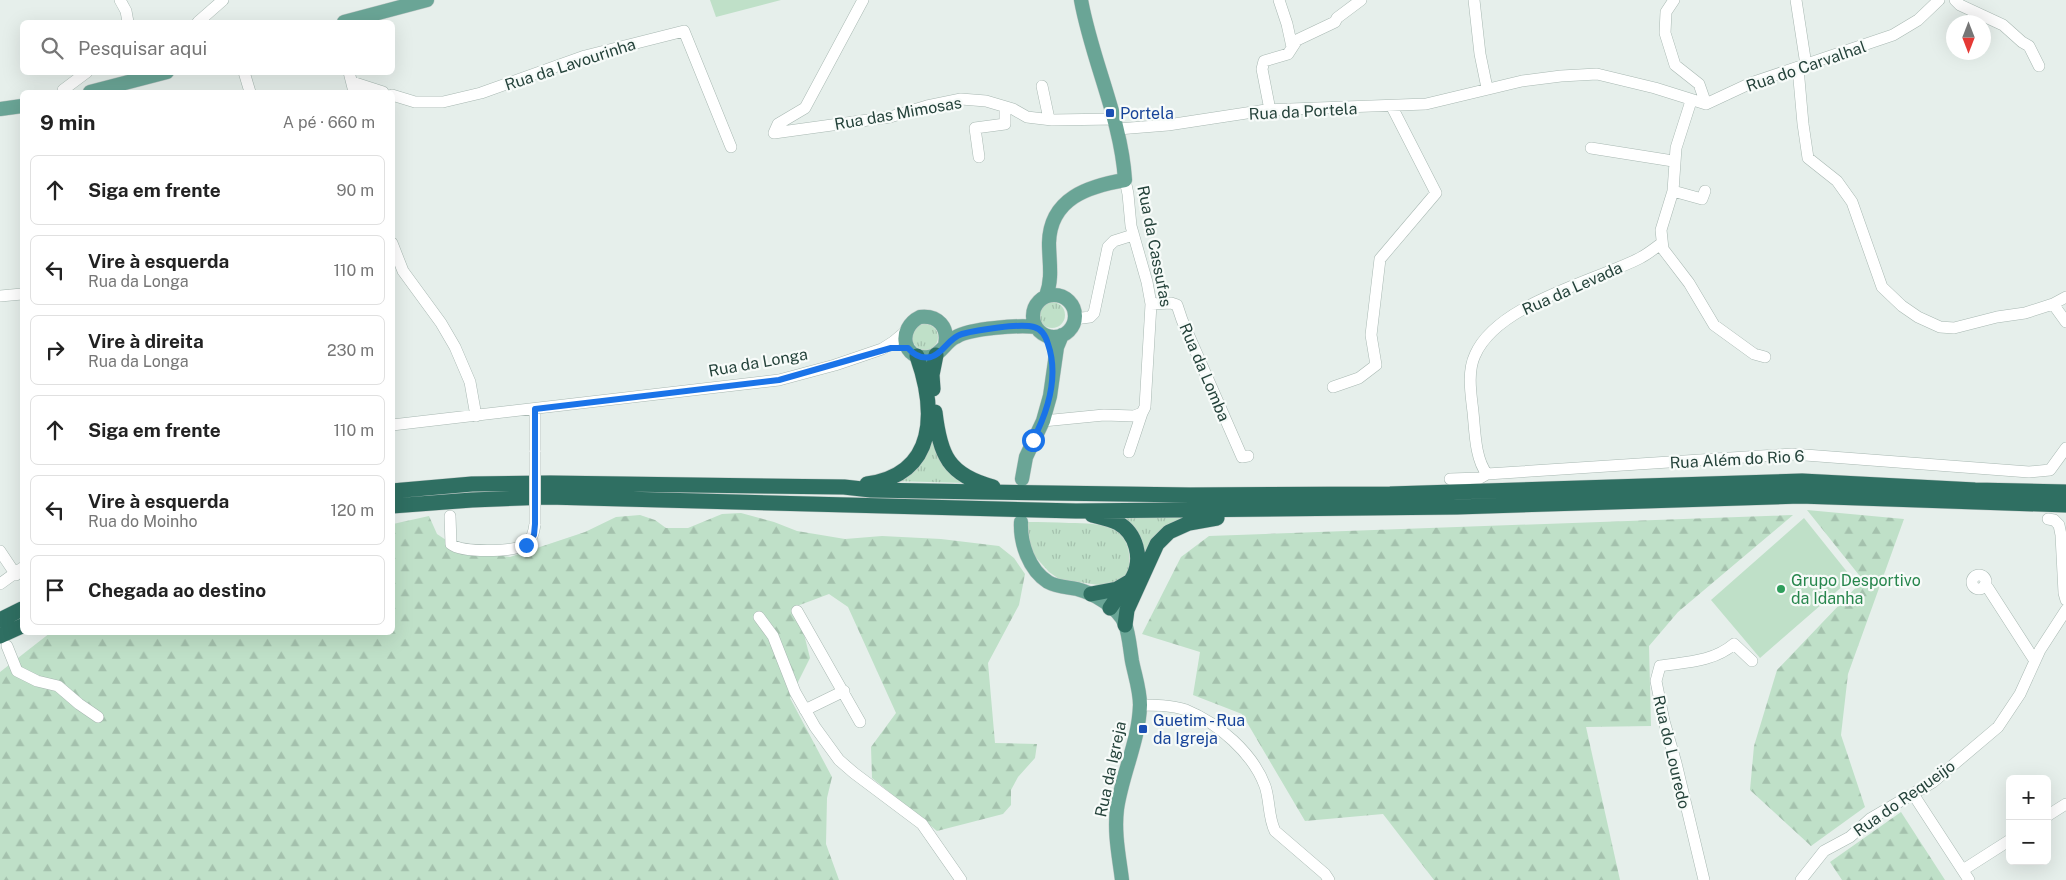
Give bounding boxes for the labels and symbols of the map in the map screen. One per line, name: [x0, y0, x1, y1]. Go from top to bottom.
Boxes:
north arrow: [1946, 15, 1991, 60]
street label: Rua da Lavourinha: [502, 34, 638, 95]
street label: Rua do Carvalhal: [1744, 37, 1869, 96]
street label: Rua das Mimosas: [833, 93, 963, 134]
street label: Rua da Portela: [1248, 99, 1358, 124]
place label: Portela: [1120, 104, 1174, 123]
marker: Portela: [1104, 107, 1116, 119]
street label: Rua da Cassufas: [1133, 184, 1176, 308]
street label: Rua da Levada: [1519, 258, 1625, 319]
street label: Rua da Lomba: [1175, 320, 1234, 424]
street label: Rua da Longa: [707, 344, 809, 381]
route start: [1022, 429, 1045, 452]
street label: Rua Além do Rio 6: [1669, 446, 1805, 473]
route end: [515, 534, 538, 557]
place label: Grupo Desportivo da Idanha: [1791, 571, 1921, 608]
marker: Grupo Desportivo da Idanha: [1775, 583, 1787, 595]
street label: Rua do Louredo: [1649, 693, 1694, 811]
place label: Guetim - Rua da Igreja: [1153, 711, 1245, 748]
street label: Rua da Igreja: [1091, 719, 1130, 819]
marker: Guetim - Rua da Igreja: [1137, 723, 1149, 735]
street label: Rua do Requeijo: [1850, 756, 1959, 840]

